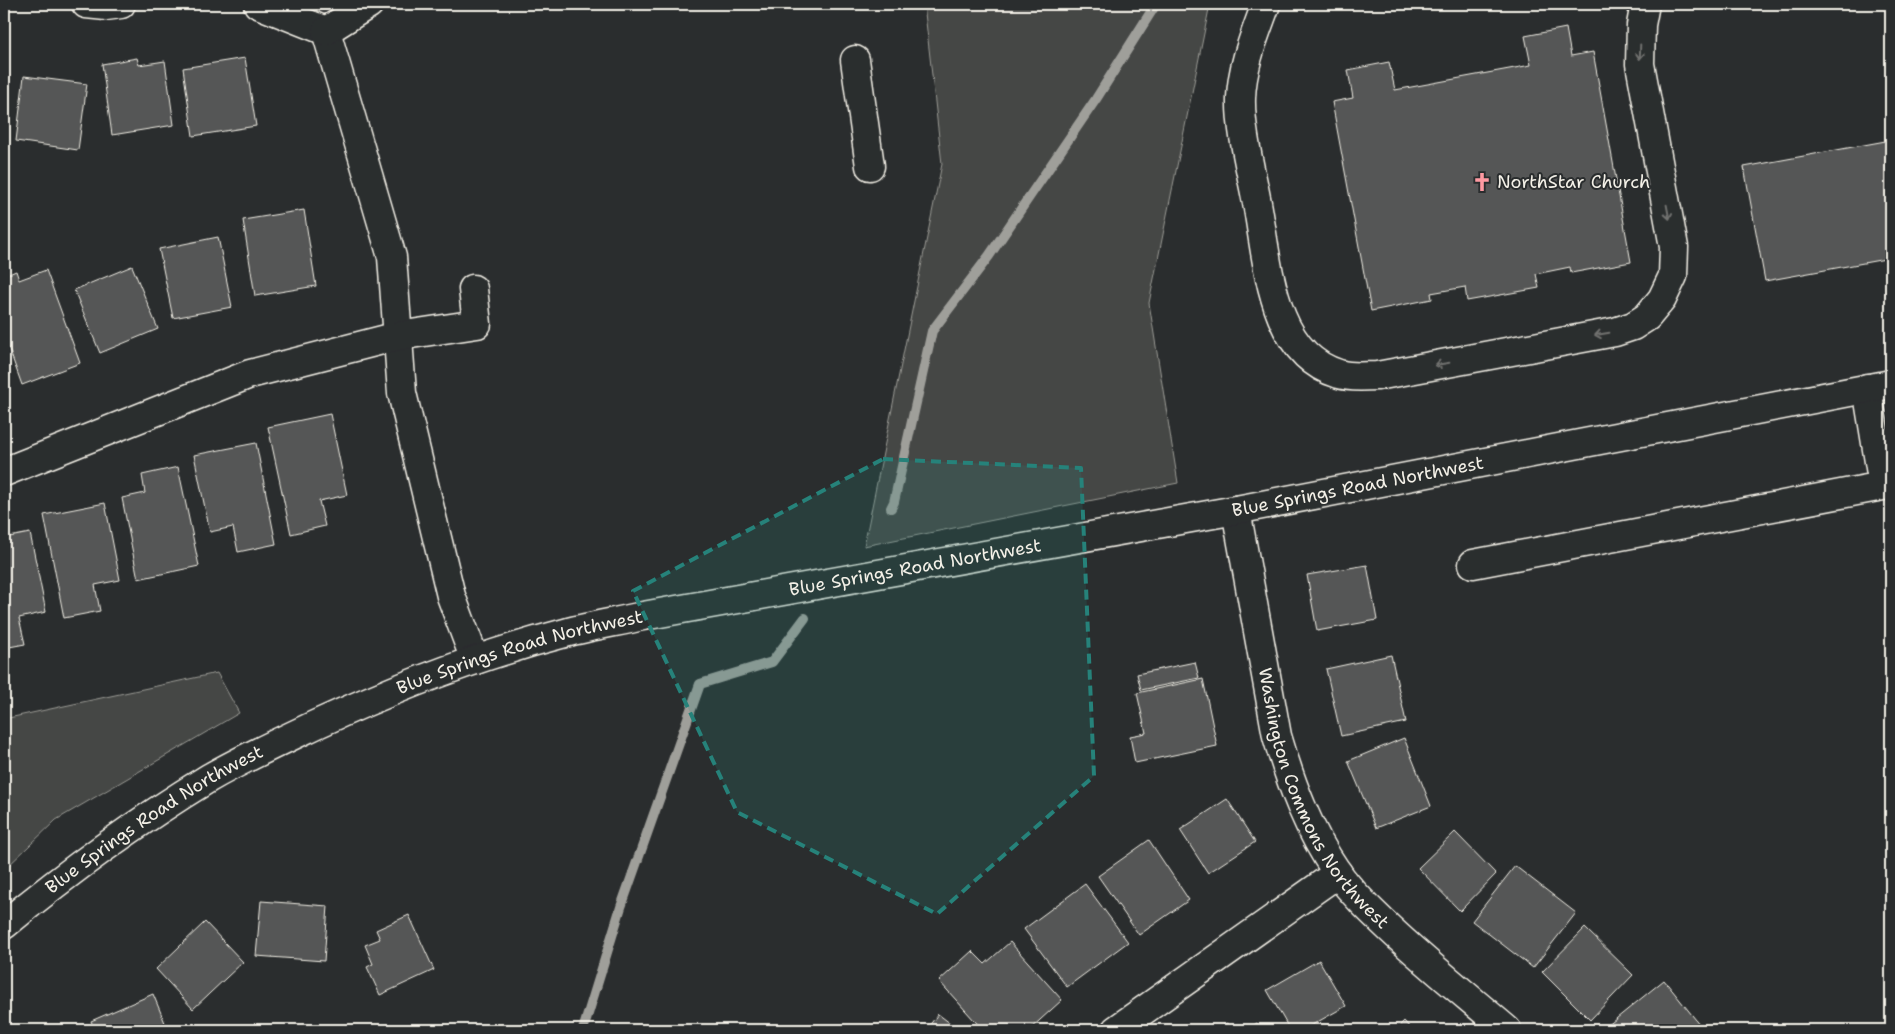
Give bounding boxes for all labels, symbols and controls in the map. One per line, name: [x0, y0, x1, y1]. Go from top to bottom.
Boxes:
one-way arrow: [1636, 44, 1645, 60]
place label: NorthStar Church: [1497, 170, 1650, 194]
church icon: NorthStar Church: [1471, 171, 1493, 193]
one-way arrow: [1663, 204, 1673, 220]
one-way arrow: [1594, 330, 1610, 340]
one-way arrow: [1434, 359, 1450, 369]
street label: Blue Springs Road Northwest: [1230, 451, 1486, 523]
street label: Blue Springs Road Northwest: [787, 533, 1043, 602]
street label: Blue Springs Road Northwest: [393, 604, 645, 700]
street label: Washington Commons Northwest: [1253, 666, 1394, 934]
street label: Blue Springs Road Northwest: [40, 740, 267, 899]

